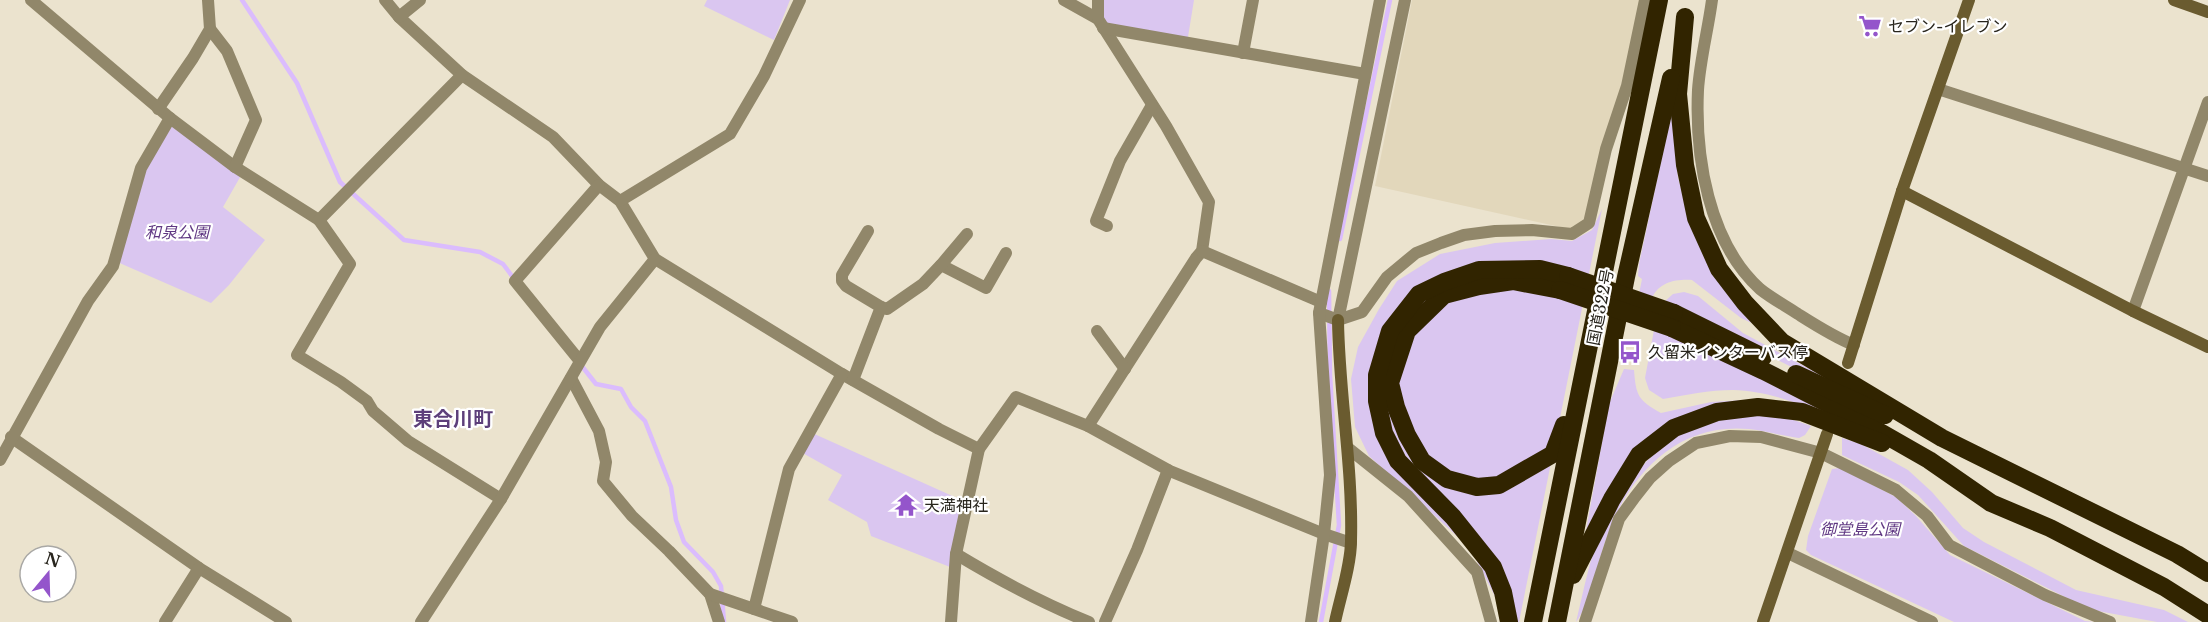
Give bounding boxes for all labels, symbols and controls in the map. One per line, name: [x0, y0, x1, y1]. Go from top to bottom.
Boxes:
supermarket icon: セブン-イレブン: [1857, 13, 1883, 39]
place label: セブン-イレブン: [1888, 16, 2007, 36]
park label: 和泉公園: [145, 222, 211, 242]
street label: 国道322号: [1583, 267, 1617, 347]
bus stop icon: 久留米インターバス停: [1617, 339, 1643, 365]
place label: 久留米インターバス停: [1648, 342, 1808, 362]
district label: 東合川町: [413, 407, 493, 431]
temple icon: 天満神社: [893, 492, 919, 518]
place label: 天満神社: [924, 495, 988, 515]
park label: 御堂島公園: [1820, 519, 1902, 539]
north arrow: [18, 544, 78, 604]
text: N: [43, 548, 63, 572]

